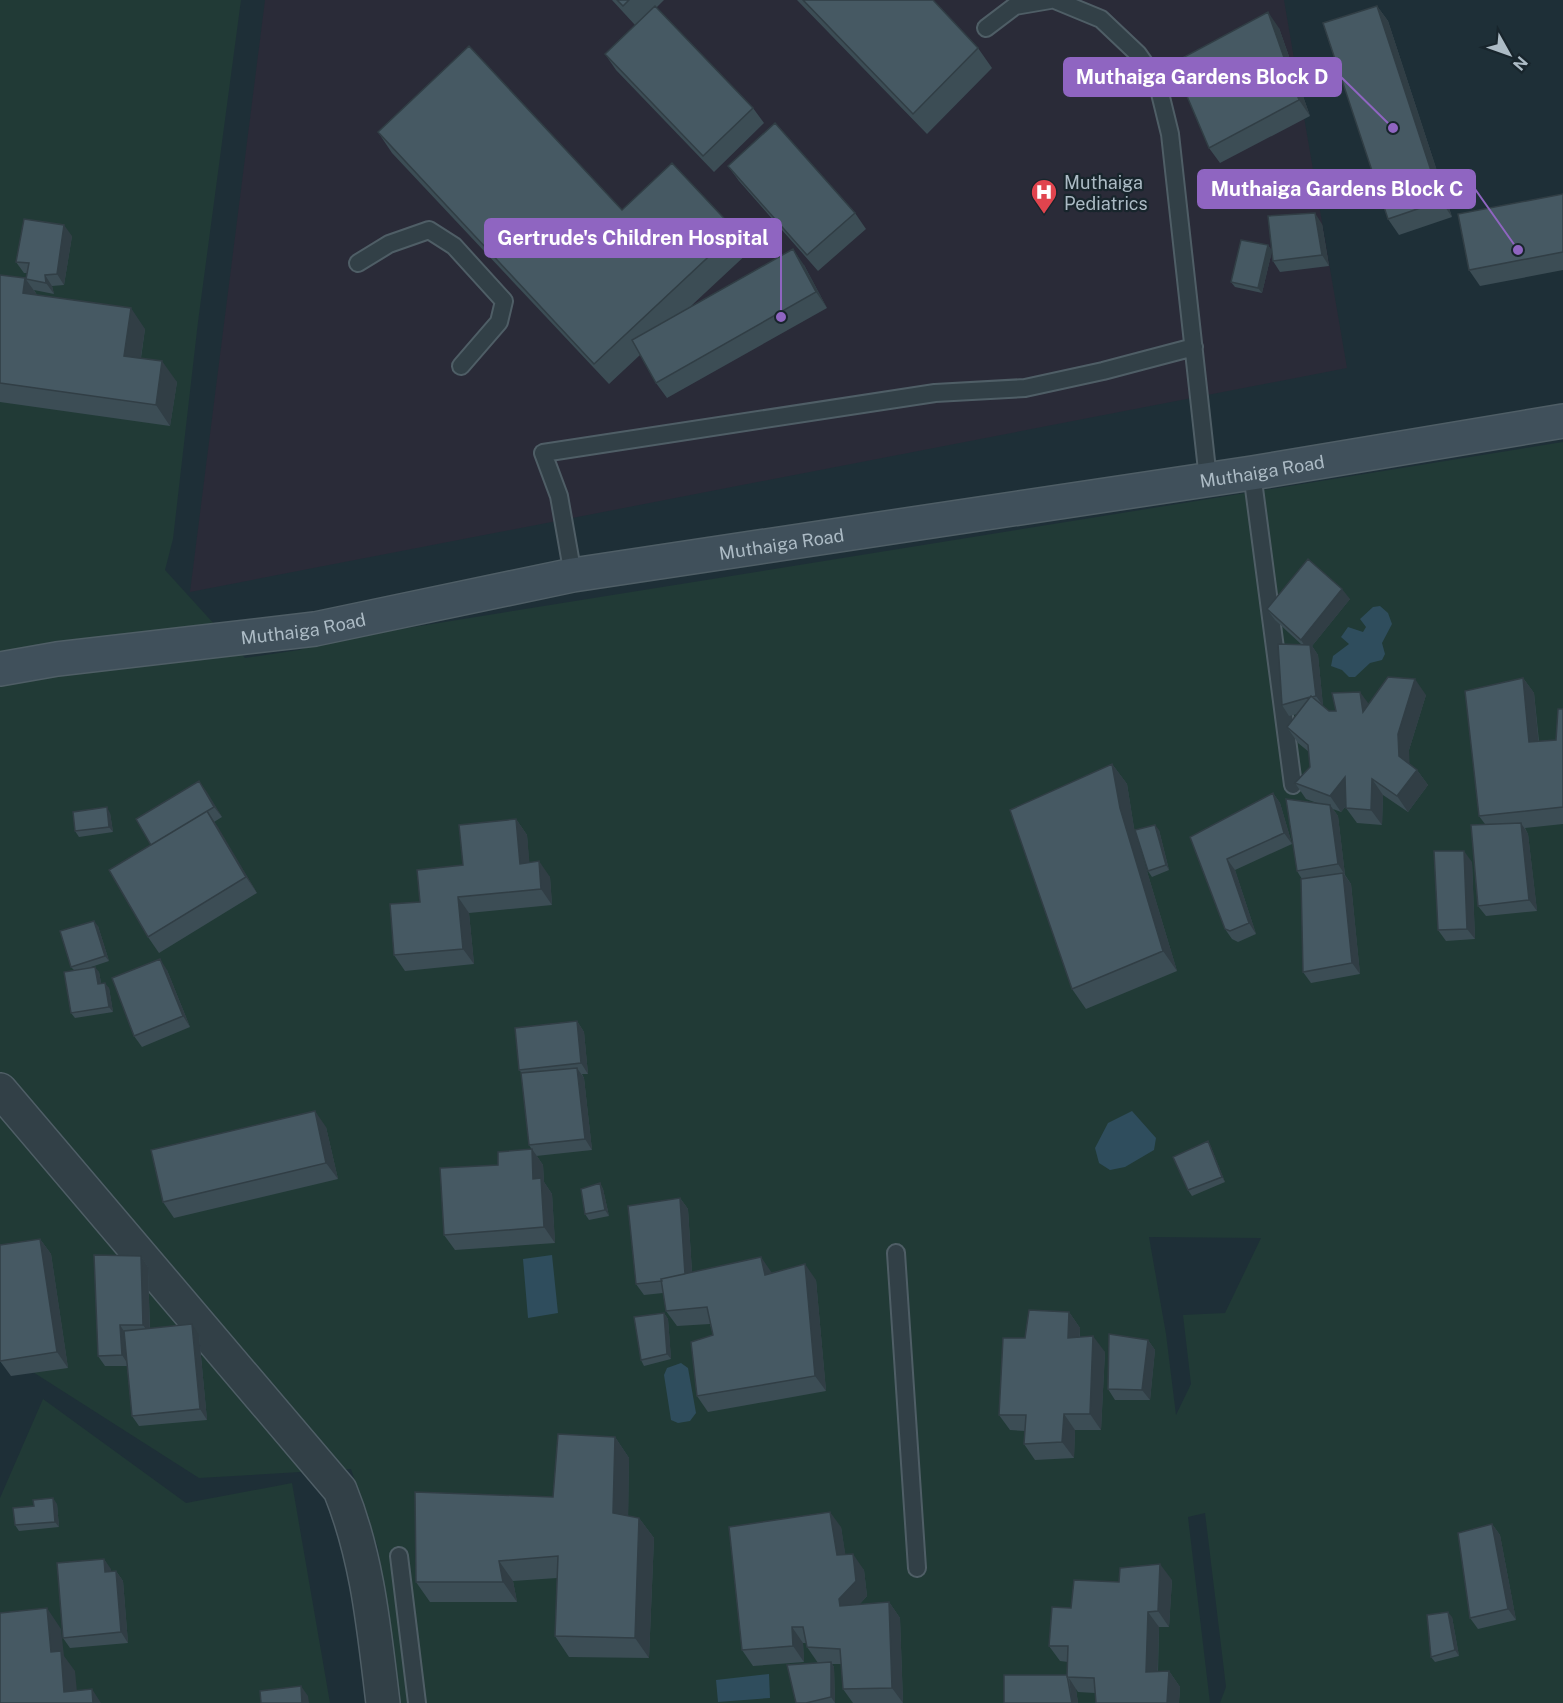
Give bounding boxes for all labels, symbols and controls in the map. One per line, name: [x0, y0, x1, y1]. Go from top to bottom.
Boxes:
north arrow: [1479, 24, 1539, 84]
text: N: [1509, 52, 1531, 74]
callout: Muthaiga Gardens Block D: [1064, 58, 1341, 96]
text: Muthaiga Gardens Block D: [1076, 65, 1328, 89]
callout: Muthaiga Gardens Block C: [1198, 170, 1475, 208]
place label: Muthaiga Pediatrics: [1064, 172, 1148, 214]
hospital icon: Muthaiga Pediatrics: [1029, 177, 1059, 215]
text: Muthaiga Gardens Block C: [1211, 177, 1463, 201]
callout: Gertrude's Children Hospital: [485, 219, 781, 257]
text: Gertrude's Children Hospital: [497, 226, 769, 250]
street label: Muthaiga Road: [1198, 451, 1326, 491]
street label: Muthaiga Road: [718, 524, 845, 563]
street label: Muthaiga Road: [240, 608, 368, 648]

